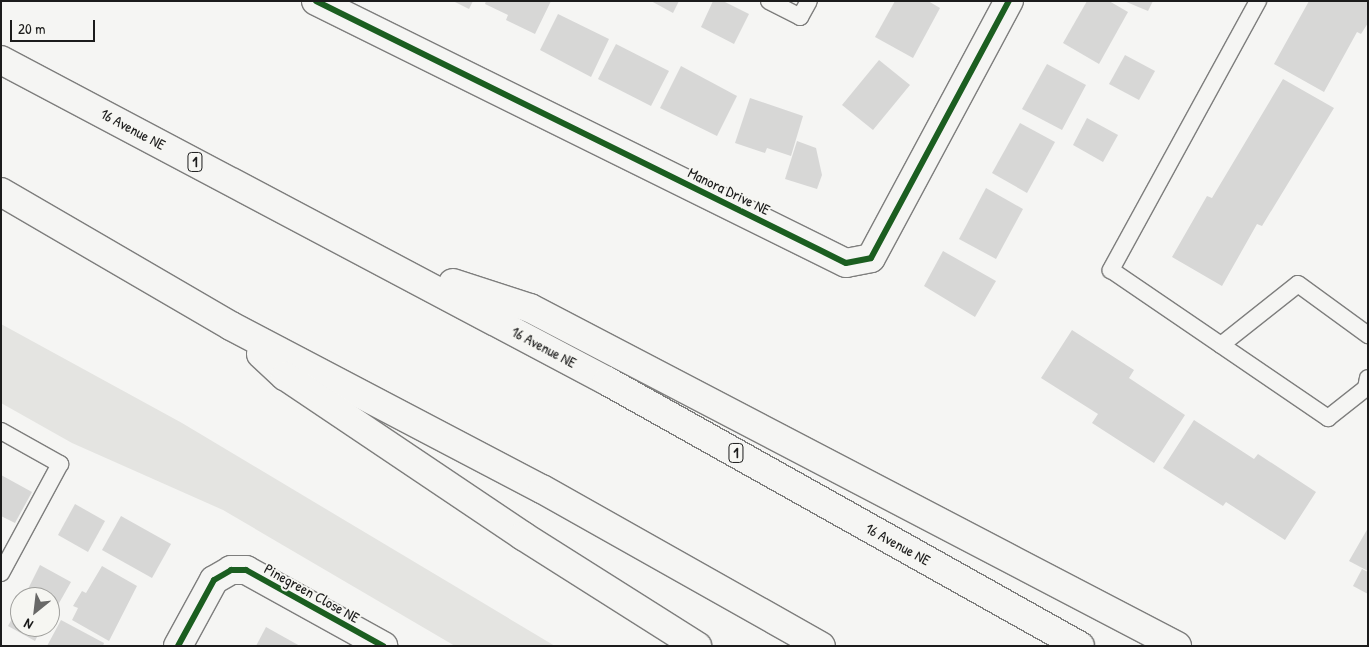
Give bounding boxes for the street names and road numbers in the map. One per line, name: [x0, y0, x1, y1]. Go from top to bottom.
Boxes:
street label: 16 Avenue NE: [97, 104, 169, 154]
road number: 1: [186, 150, 204, 173]
street label: Manora Drive NE: [685, 163, 773, 219]
street label: 16 Avenue NE: [508, 322, 580, 372]
road number: 1: [727, 442, 745, 464]
street label: 16 Avenue NE: [863, 519, 933, 569]
street label: Pinegreen Close NE: [261, 559, 363, 627]

